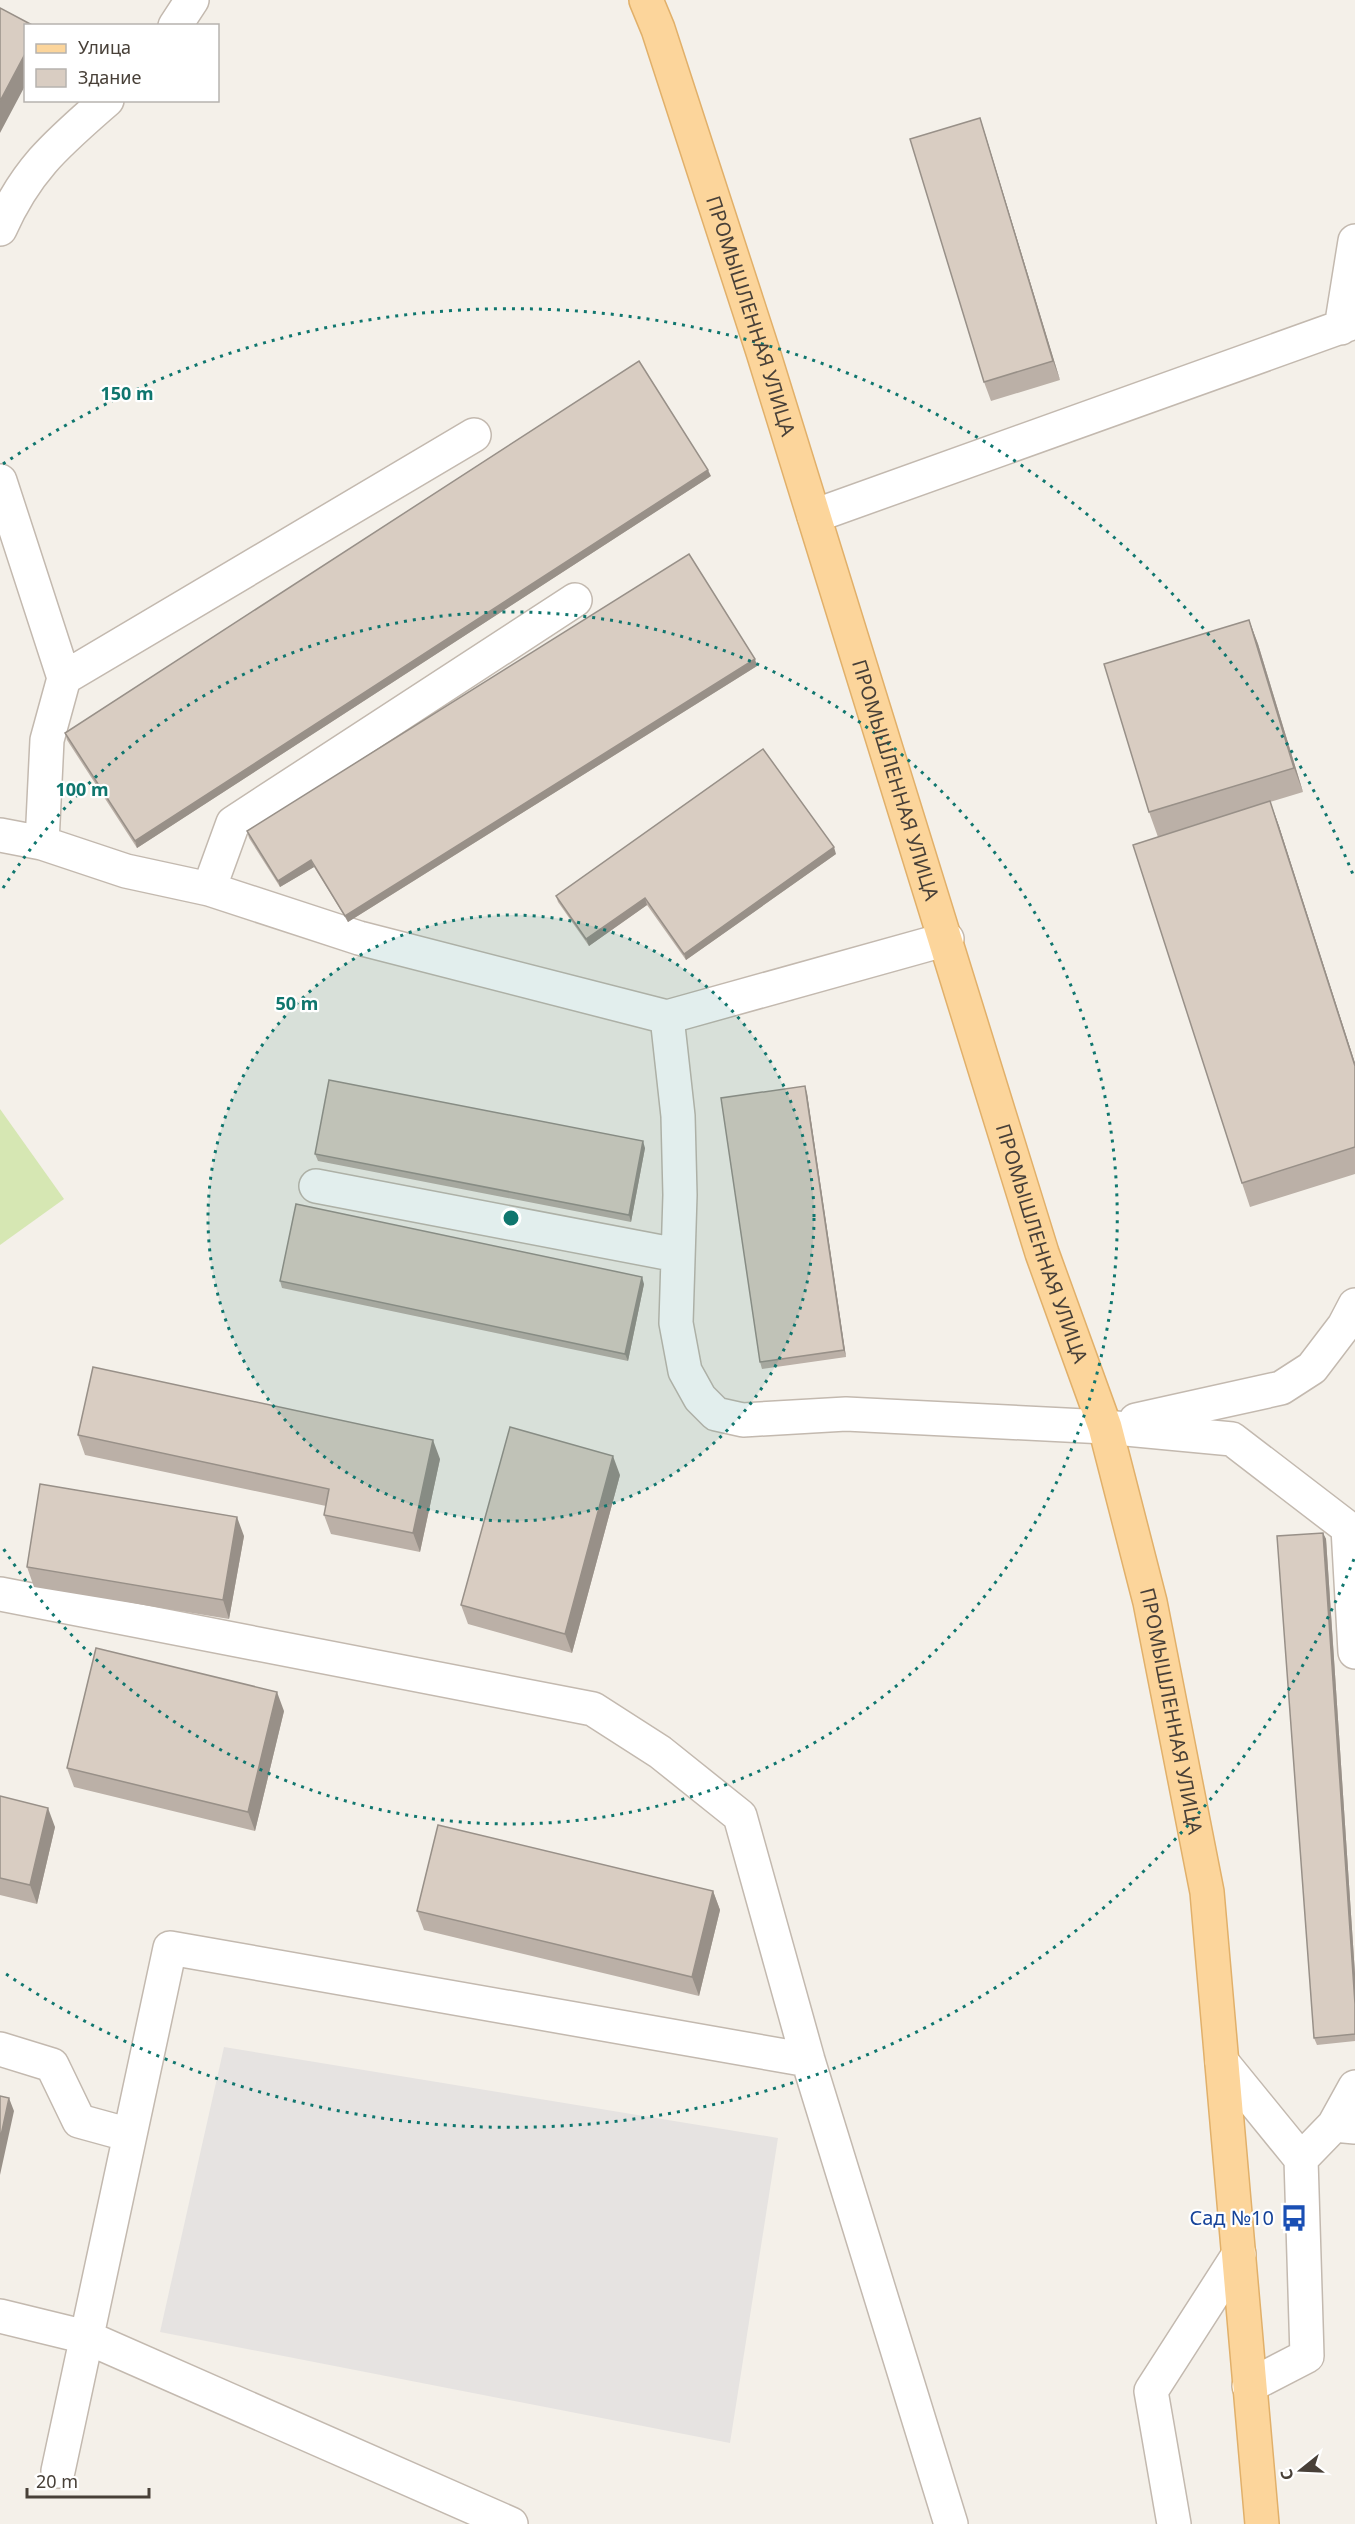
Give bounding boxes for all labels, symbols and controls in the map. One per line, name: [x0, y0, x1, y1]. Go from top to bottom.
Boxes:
legend: [24, 24, 219, 102]
text: Улица: [78, 35, 131, 59]
text: Здание: [78, 65, 142, 89]
street label: ПРОМЫШЛЕННАЯ УЛИЦА: [700, 192, 802, 439]
text: 150 m: [100, 381, 154, 405]
street label: ПРОМЫШЛЕННАЯ УЛИЦА: [846, 656, 946, 904]
text: 100 m: [55, 777, 109, 801]
text: 50 m: [276, 991, 318, 1015]
street label: ПРОМЫШЛЕННАЯ УЛИЦА: [990, 1120, 1095, 1367]
centre of rings: [501, 1208, 521, 1228]
street label: ПРОМЫШЛЕННАЯ УЛИЦА: [1134, 1585, 1209, 1837]
bus stop icon: Сад №10: [1279, 2203, 1309, 2233]
place label: Сад №10: [1189, 2204, 1274, 2231]
north arrow: [1271, 2440, 1331, 2500]
scale bar: [27, 2461, 148, 2499]
text: С: [1275, 2466, 1299, 2483]
text: 20 m: [36, 2469, 78, 2493]

